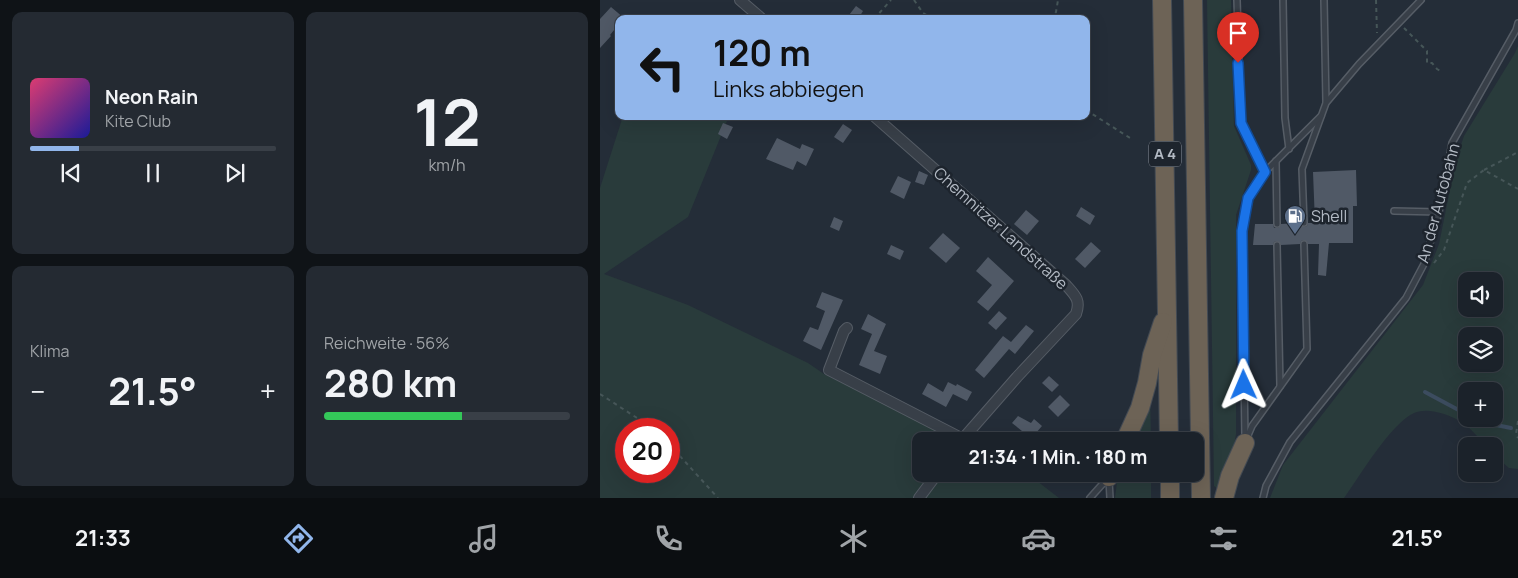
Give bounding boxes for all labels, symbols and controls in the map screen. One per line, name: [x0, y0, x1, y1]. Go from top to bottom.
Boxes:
pin: [1217, 12, 1259, 63]
icon: arrive: [1224, 19, 1252, 47]
text: 120 m: [713, 29, 811, 77]
icon: left: [630, 35, 695, 100]
text: Links abbiegen: [713, 74, 864, 104]
text: 12: [413, 77, 481, 166]
text: Neon Rain: [105, 84, 198, 110]
text: Kite Club: [105, 110, 171, 132]
street label: An der Autobahn: [1411, 141, 1465, 265]
road number: A 4: [1149, 142, 1181, 166]
text: km/h: [428, 154, 466, 176]
icon: previous: [57, 159, 85, 187]
icon: pause: [139, 159, 167, 187]
icon: next: [221, 159, 249, 187]
street label: Chemnitzer Landstraße: [929, 162, 1073, 294]
fuel station icon: Shell: [1283, 204, 1307, 235]
place label: Shell: [1311, 205, 1347, 227]
map controls: [1458, 272, 1503, 482]
button: sound: [1458, 272, 1503, 317]
button: layers: [1458, 327, 1503, 372]
text: Reichweite · 56%: [324, 332, 450, 354]
text: Klima: [30, 340, 69, 362]
text: 280 km: [324, 356, 457, 408]
position arrow: [1217, 358, 1269, 410]
text: 21.5°: [108, 364, 197, 416]
text: −: [30, 372, 45, 410]
text: +: [260, 372, 276, 410]
button: +: [1458, 382, 1503, 427]
speed limit sign: 20: [615, 418, 680, 483]
button: −: [1458, 437, 1503, 482]
text: 21:34 · 1 Min. · 180 m: [969, 444, 1147, 470]
icon: directions: [281, 521, 316, 556]
icon: music: [466, 521, 501, 556]
icon: phone: [651, 521, 686, 556]
icon: climate: [836, 521, 871, 556]
icon: car: [1021, 521, 1056, 556]
icon: filters: [1206, 521, 1241, 556]
text: 21:33: [75, 523, 131, 553]
text: 21.5°: [1392, 523, 1443, 553]

